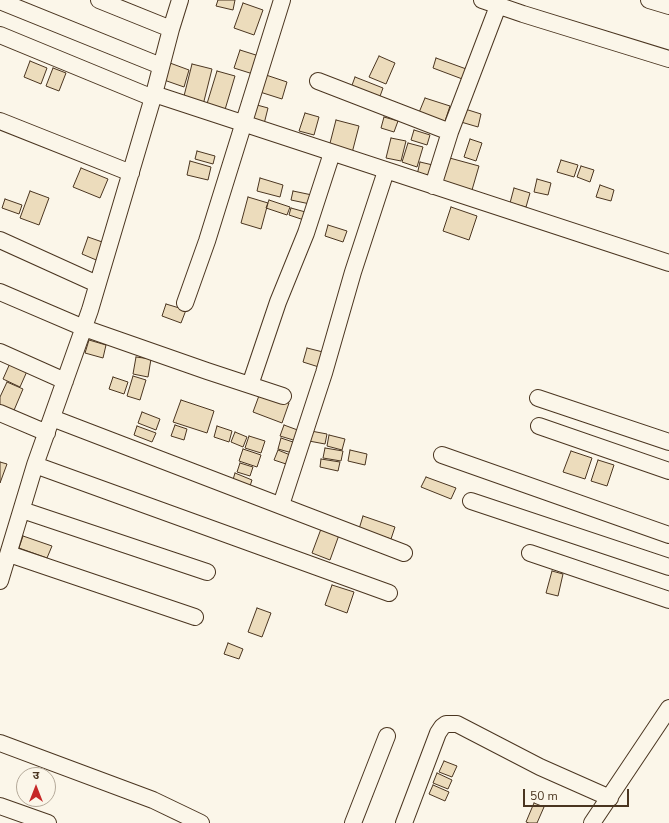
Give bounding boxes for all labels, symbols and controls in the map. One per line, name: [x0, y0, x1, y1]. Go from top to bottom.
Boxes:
north arrow: [16, 767, 56, 807]
text: उ: [33, 768, 39, 783]
scale bar: [525, 781, 631, 807]
text: 50 m: [530, 788, 558, 804]

